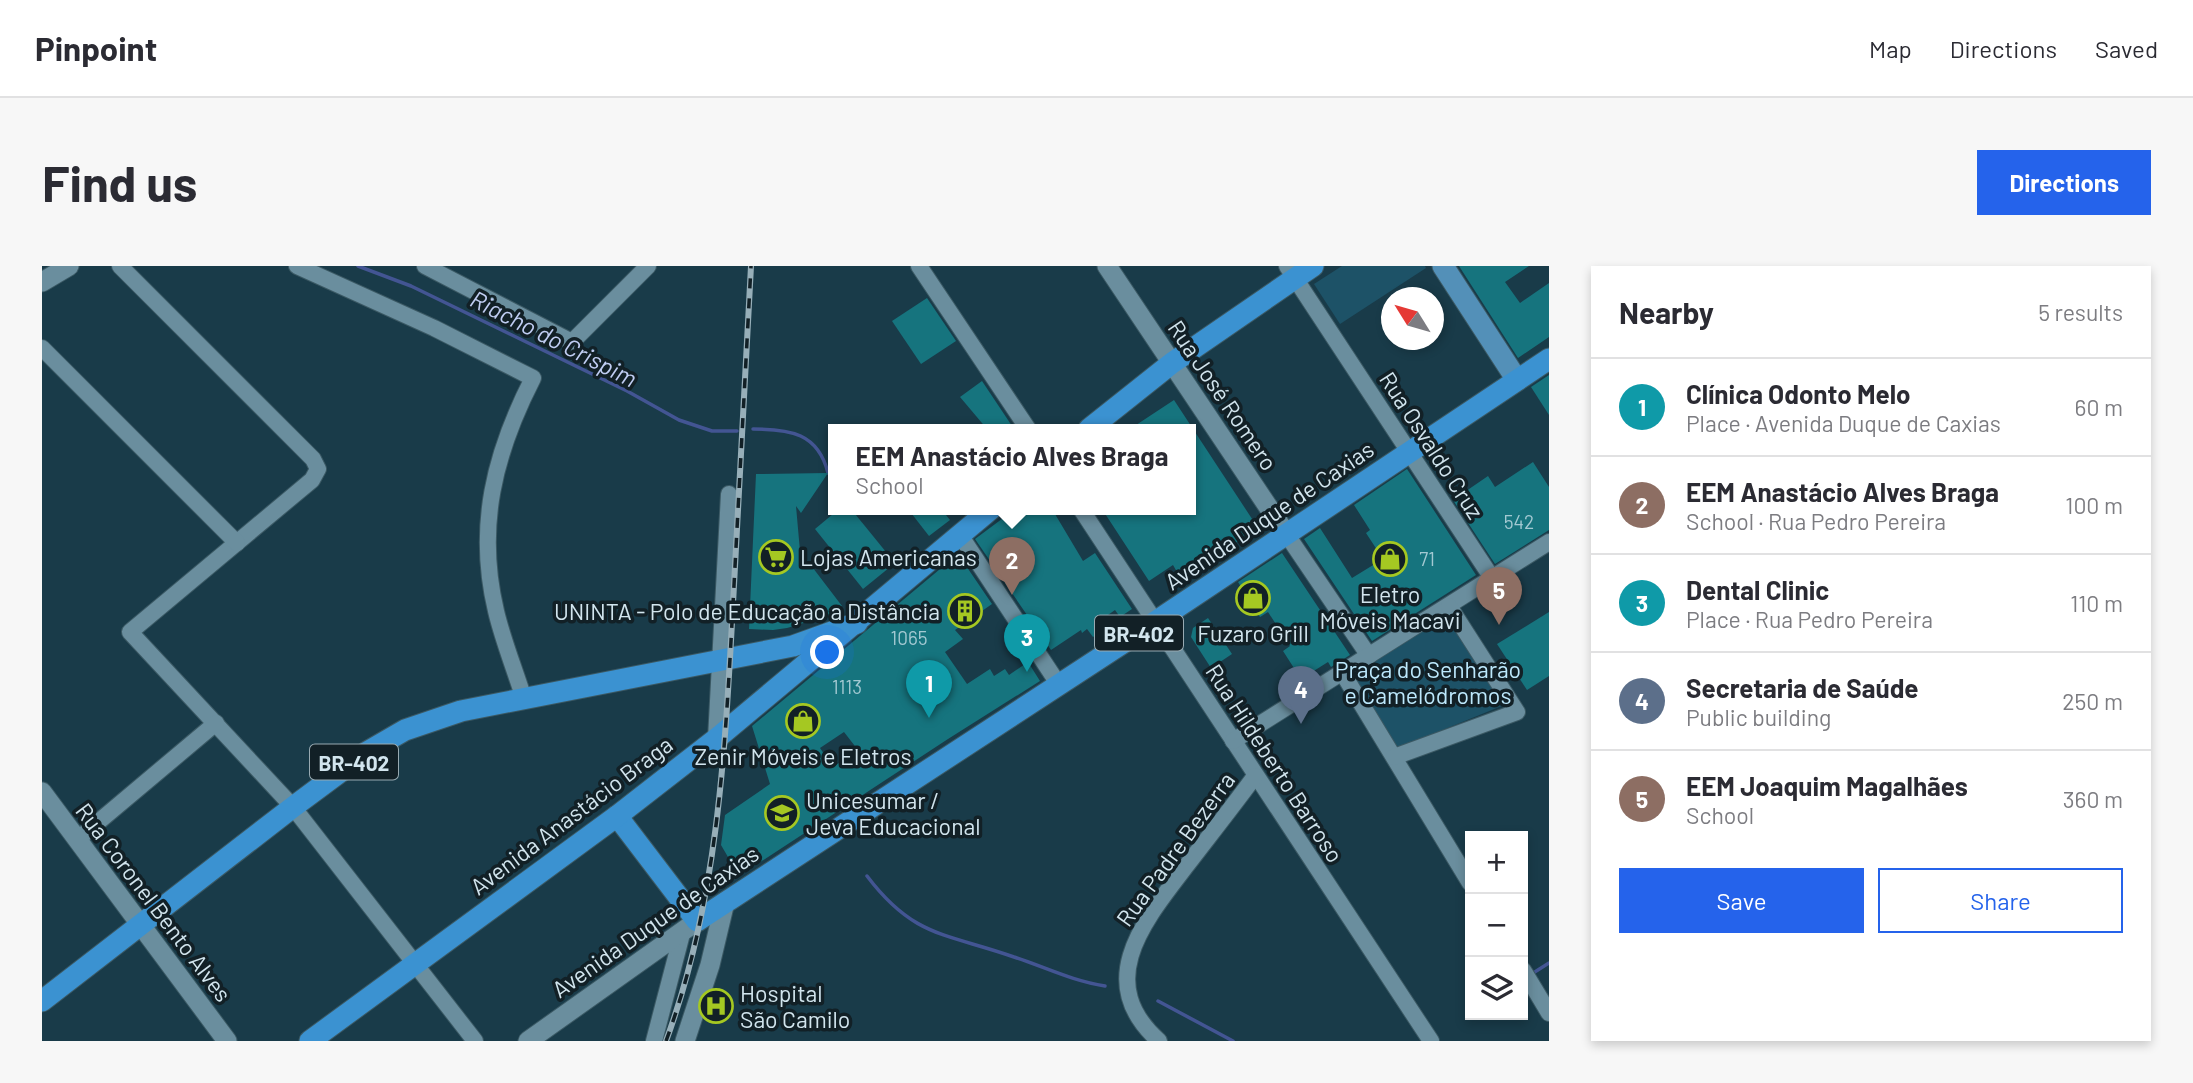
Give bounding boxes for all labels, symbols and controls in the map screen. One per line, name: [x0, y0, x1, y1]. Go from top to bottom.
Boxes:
text: Pinpoint: [35, 28, 157, 68]
text: Map: [1869, 34, 1912, 63]
text: Directions: [1950, 34, 2057, 63]
text: Saved: [2095, 34, 2158, 63]
button: Directions: [1977, 150, 2151, 215]
text: Find us: [42, 153, 197, 212]
water label: Riacho do Crispim: [466, 284, 642, 392]
north arrow: [1381, 287, 1444, 350]
text: Nearby: [1619, 294, 1714, 330]
text: 5 results: [2038, 298, 2123, 326]
street label: Rua José Romero: [1162, 315, 1284, 475]
street label: Rua Osvaldo Cruz: [1374, 366, 1490, 524]
text: Clínica Odonto Melo: [1686, 378, 1911, 409]
text: 1: [1638, 393, 1646, 421]
text: 60 m: [2075, 393, 2123, 421]
text: Place · Avenida Duque de Caxias: [1686, 409, 2001, 437]
popup: [828, 424, 1196, 515]
street label: Avenida Duque de Caxias: [1159, 435, 1379, 595]
text: EEM Anastácio Alves Braga: [856, 440, 1168, 471]
text: School: [856, 471, 924, 499]
text: EEM Anastácio Alves Braga: [1686, 476, 1999, 507]
text: 2: [1636, 491, 1648, 519]
text: 100 m: [2065, 491, 2123, 519]
text: School · Rua Pedro Pereira: [1686, 507, 1946, 535]
house number: 542: [1504, 510, 1534, 533]
pin: 2: [989, 537, 1035, 595]
supermarket icon: Lojas Americanas: [757, 538, 795, 576]
shop icon: Eletro Móveis Macavi: [1371, 540, 1409, 578]
place label: Lojas Americanas: [800, 543, 977, 571]
house number: 71: [1419, 547, 1435, 570]
pin: 5: [1476, 567, 1522, 625]
text: Dental Clinic: [1686, 574, 1829, 605]
shop icon: Fuzaro Grill: [1234, 579, 1272, 617]
place label: Eletro Móveis Macavi: [1319, 580, 1461, 634]
text: 3: [1636, 589, 1648, 617]
text: 110 m: [2070, 589, 2123, 617]
building icon: UNINTA - Polo de Educação a Distância: [946, 592, 984, 630]
place label: UNINTA - Polo de Educação a Distância: [554, 597, 940, 625]
text: Place · Rua Pedro Pereira: [1686, 605, 1933, 633]
pin: 3: [1004, 614, 1050, 672]
road number: BR-402: [1095, 616, 1183, 650]
place label: Fuzaro Grill: [1197, 619, 1309, 647]
house number: 1065: [891, 626, 927, 649]
your location: [810, 635, 844, 669]
park label: Praça do Senharão e Camelódromos: [1335, 655, 1521, 709]
street label: Rua Hildeberto Barroso: [1200, 658, 1350, 868]
pin: 1: [906, 660, 952, 718]
pin: 4: [1278, 666, 1324, 724]
text: Secretaria de Saúde: [1686, 672, 1919, 703]
house number: 1113: [832, 675, 862, 698]
text: 4: [1635, 687, 1649, 715]
text: 250 m: [2062, 687, 2123, 715]
shop icon: Zenir Móveis e Eletros: [784, 702, 822, 740]
text: Public building: [1686, 703, 1831, 731]
street label: Avenida Anastácio Braga: [464, 730, 678, 900]
place label: Zenir Móveis e Eletros: [694, 742, 912, 770]
road number: BR-402: [310, 744, 398, 780]
street label: Rua Padre Bezerra: [1110, 767, 1240, 931]
text: EEM Joaquim Magalhães: [1686, 770, 1968, 801]
text: 5: [1636, 785, 1648, 813]
text: 360 m: [2063, 785, 2123, 813]
place label: Unicesumar / Jeva Educacional: [806, 786, 981, 840]
school or university icon: Unicesumar / Jeva Educacional: [763, 794, 801, 832]
street label: Rua Coronel Bento Alves: [70, 797, 238, 1007]
text: School: [1686, 801, 1754, 829]
map controls: [1465, 831, 1528, 1020]
button: +: [1465, 831, 1528, 894]
street label: Avenida Duque de Caxias: [546, 839, 764, 1003]
button: Save: [1619, 868, 1864, 933]
button: Share: [1878, 868, 2123, 933]
button: −: [1465, 894, 1528, 957]
button: layers: [1465, 957, 1528, 1020]
place label: Hospital São Camilo: [740, 979, 850, 1033]
hospital icon: Hospital São Camilo: [697, 987, 735, 1025]

